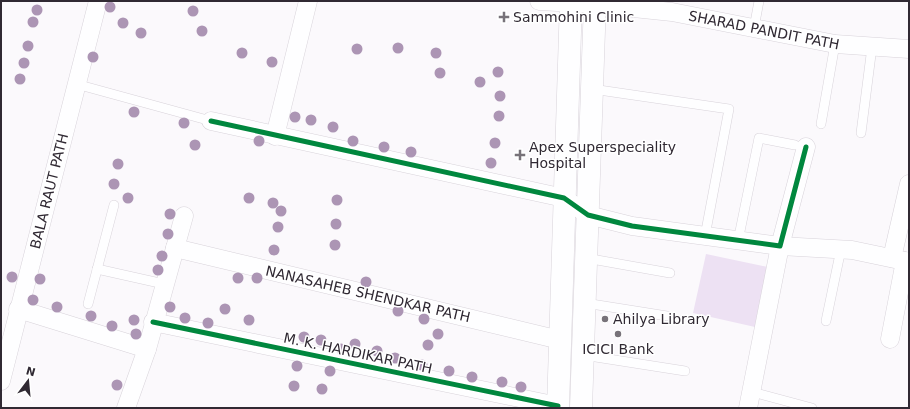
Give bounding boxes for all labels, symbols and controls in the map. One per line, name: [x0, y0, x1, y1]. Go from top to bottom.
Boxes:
street label: SHARAD PANDIT PATH: [687, 7, 841, 53]
place label: Sammohini Clinic: [513, 9, 634, 25]
marker: Sammohini Clinic: [498, 11, 510, 23]
street label: BALA RAUT PATH: [27, 132, 71, 250]
place label: Apex Superspeciality Hospital: [529, 139, 676, 171]
marker: Apex Superspeciality Hospital: [514, 149, 526, 161]
street label: NANASAHEB SHENDKAR PATH: [264, 263, 472, 325]
place label: Ahilya Library: [613, 311, 710, 327]
marker: Ahilya Library: [600, 314, 610, 324]
street label: M. K. HARDIKAR PATH: [282, 329, 434, 377]
marker: ICICI Bank: [613, 329, 623, 339]
place label: ICICI Bank: [582, 341, 655, 357]
north arrow: [8, 361, 48, 401]
text: N: [24, 364, 37, 379]

